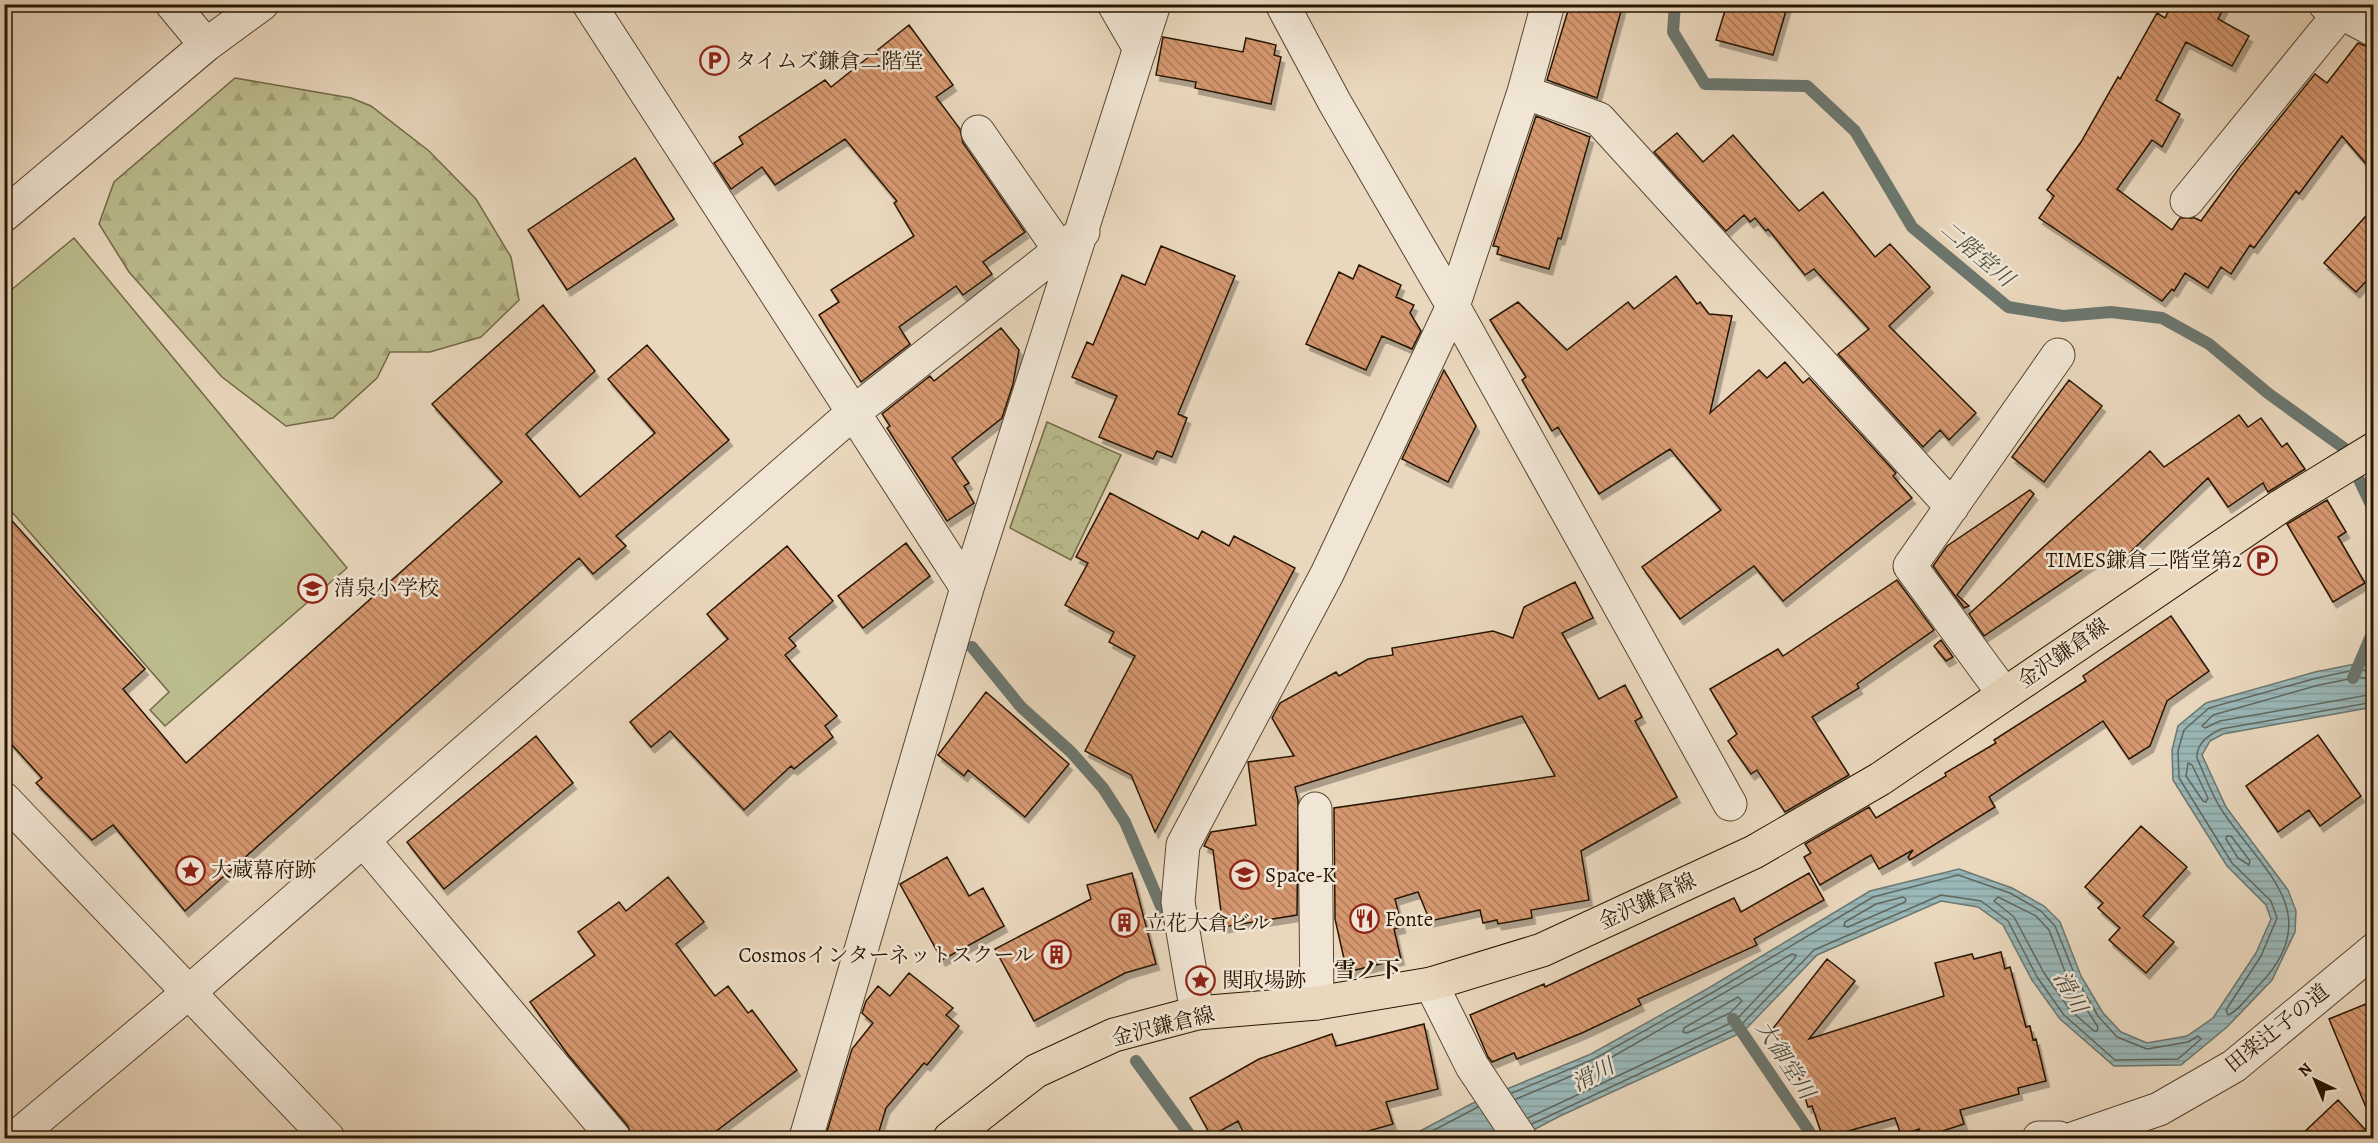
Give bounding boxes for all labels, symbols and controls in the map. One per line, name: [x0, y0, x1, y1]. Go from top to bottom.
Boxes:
parking icon: タイムズ鎌倉二階堂: [698, 45, 730, 77]
place label: タイムズ鎌倉二階堂: [735, 47, 924, 75]
water label: 二階堂川: [1934, 214, 2022, 295]
parking icon: TIMES鎌倉二階堂第2: [2247, 544, 2279, 576]
place label: TIMES鎌倉二階堂第2: [2046, 546, 2242, 574]
school or university icon: 清泉小学校: [297, 572, 329, 604]
place label: 清泉小学校: [334, 574, 439, 602]
street label: 金沢鎌倉線: [2012, 611, 2114, 695]
place icon: 大蔵幕府跡: [174, 854, 206, 886]
place label: 大蔵幕府跡: [211, 856, 316, 884]
school or university icon: Space-K: [1228, 859, 1260, 891]
place label: Space-K: [1265, 861, 1336, 889]
street label: 金沢鎌倉線: [1594, 866, 1700, 936]
restaurant icon: Fonte: [1348, 903, 1380, 935]
place label: Fonte: [1385, 905, 1433, 933]
building icon: 立花大倉ビル: [1108, 907, 1140, 939]
place label: 立花大倉ビル: [1145, 909, 1271, 937]
building icon: Cosmosインターネットスクール: [1040, 939, 1072, 971]
place label: Cosmosインターネットスクール: [739, 941, 1035, 969]
district label: 雪ノ下: [1334, 955, 1400, 985]
place icon: 関取場跡: [1185, 964, 1217, 996]
water label: 滑川: [2046, 965, 2095, 1020]
place label: 関取場跡: [1222, 966, 1306, 994]
street label: 田楽辻子の道: [2219, 977, 2335, 1079]
street label: 金沢鎌倉線: [1109, 1000, 1217, 1052]
water label: 大御堂川: [1748, 1015, 1823, 1107]
water label: 滑川: [1567, 1050, 1621, 1099]
north arrow: [2285, 1050, 2345, 1110]
text: N: [2293, 1058, 2317, 1082]

